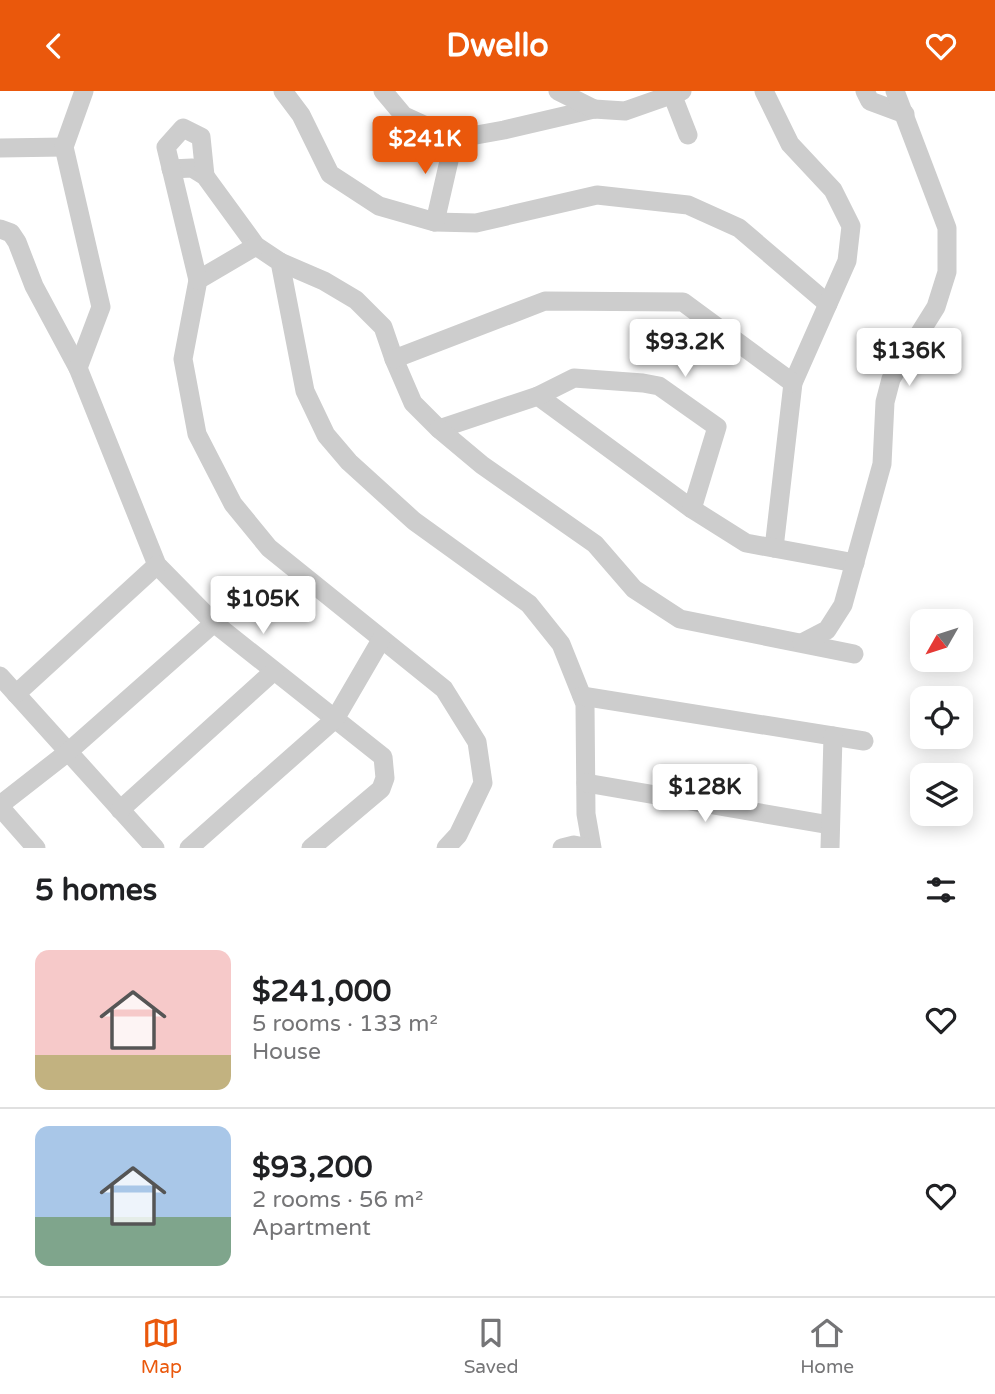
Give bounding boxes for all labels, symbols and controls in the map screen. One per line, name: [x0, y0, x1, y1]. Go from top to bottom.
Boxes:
icon: back: [35, 27, 73, 65]
text: Dwello: [446, 27, 549, 65]
icon: heart: [922, 27, 960, 65]
pin: $241K: [376, 116, 474, 176]
text: $241K: [389, 125, 461, 153]
pin: $93.2K: [628, 320, 742, 379]
text: $93.2K: [646, 328, 724, 356]
pin: $136K: [860, 329, 958, 388]
text: $136K: [873, 337, 945, 365]
pin: $105K: [214, 577, 312, 636]
text: $105K: [227, 585, 299, 613]
north arrow: [910, 609, 973, 672]
map controls: [910, 609, 973, 826]
button: locate: [910, 686, 973, 749]
button: layers: [910, 763, 973, 826]
pin: $128K: [656, 765, 754, 824]
text: $128K: [669, 773, 741, 801]
icon: filters: [922, 871, 960, 909]
text: 5 homes: [35, 872, 157, 909]
text: $241,000: [252, 973, 391, 1010]
icon: home: [91, 978, 175, 1062]
icon: heart: [922, 1001, 960, 1039]
text: 5 rooms · 133 m²: [252, 1010, 438, 1038]
text: House: [252, 1038, 321, 1066]
text: $93,200: [252, 1149, 372, 1186]
icon: home: [91, 1154, 175, 1238]
icon: heart: [922, 1177, 960, 1215]
text: 2 rooms · 56 m²: [252, 1186, 423, 1214]
text: Apartment: [252, 1214, 371, 1242]
tab: Map: [141, 1314, 182, 1378]
tab: Saved: [464, 1314, 519, 1378]
tab: Home: [800, 1314, 854, 1378]

